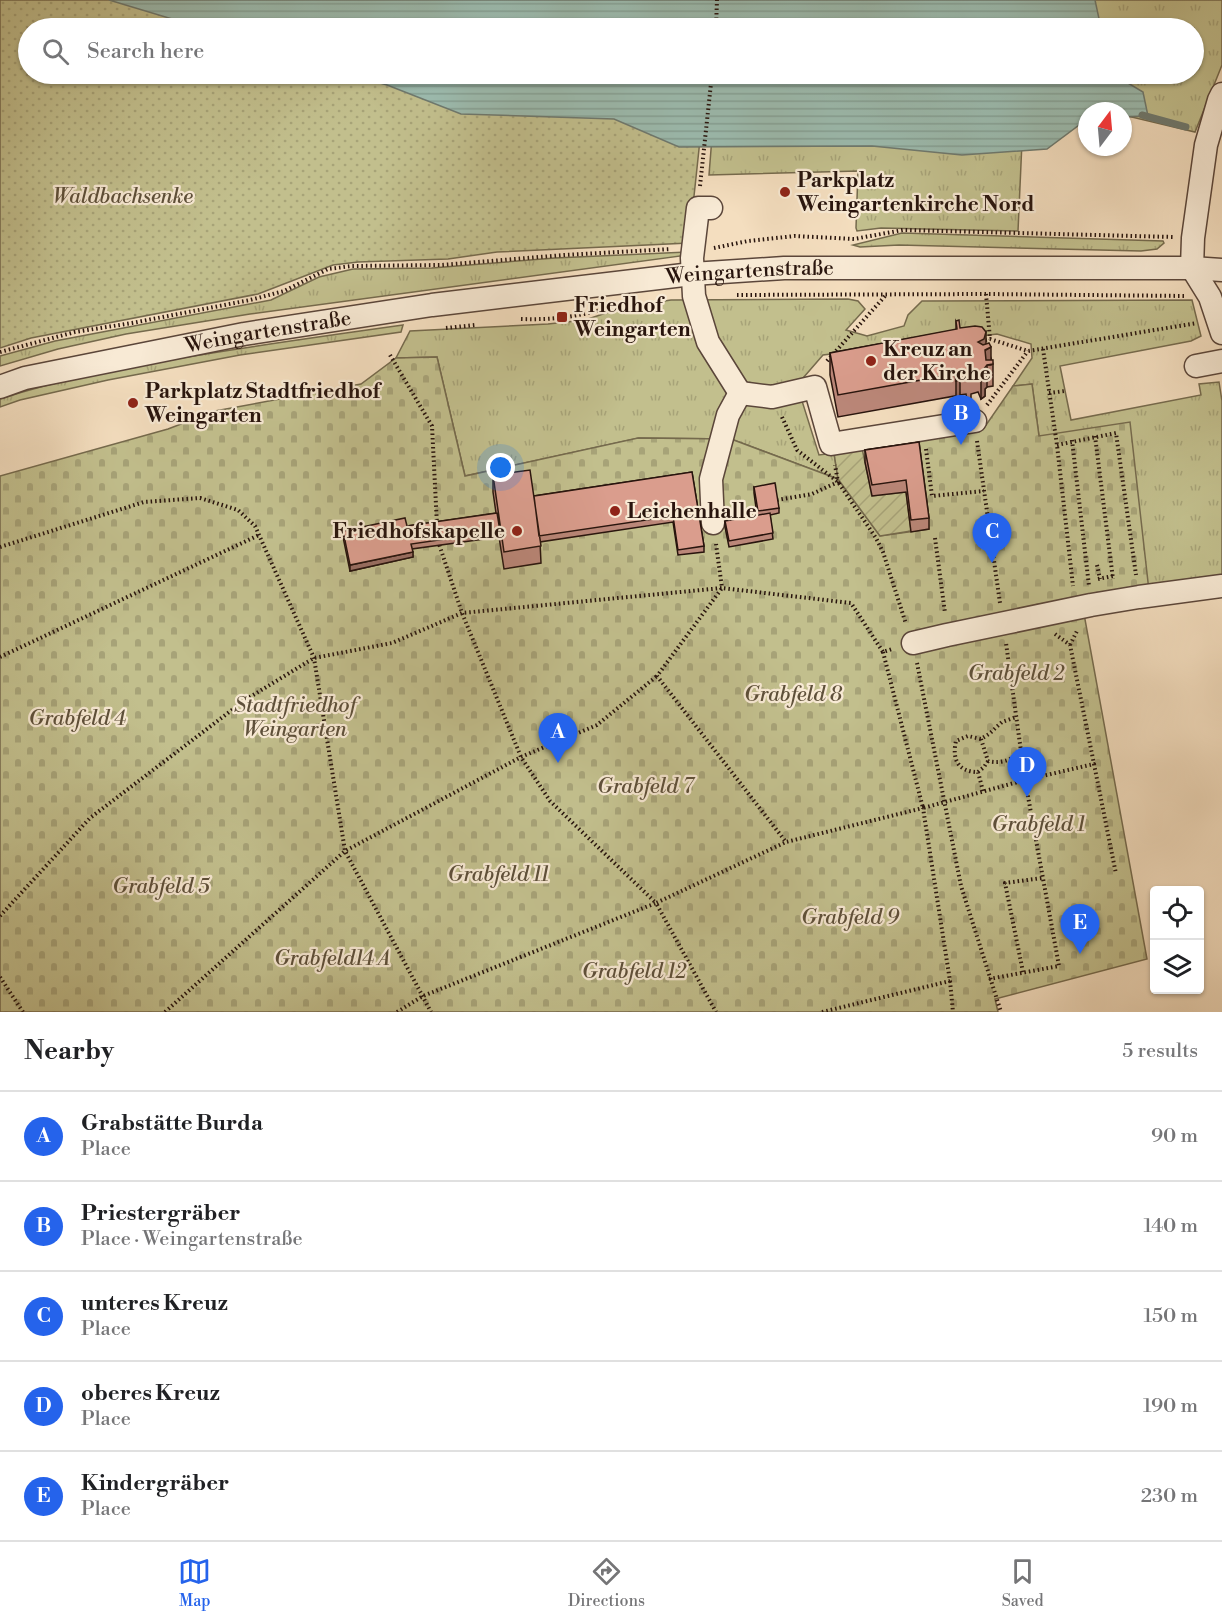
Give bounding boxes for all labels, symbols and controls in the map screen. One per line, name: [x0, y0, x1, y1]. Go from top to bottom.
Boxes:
search box: [18, 18, 1204, 84]
icon: search: [39, 35, 72, 68]
text: Search here: [87, 38, 204, 65]
north arrow: [1078, 102, 1132, 156]
place label: Parkplatz Weingartenkirche Nord: [796, 168, 1035, 218]
park label: Waldbachsenke: [53, 184, 193, 210]
marker: Parkplatz Weingartenkirche Nord: [778, 185, 792, 199]
street label: Weingartenstraße: [664, 256, 834, 291]
place label: Friedhof Weingarten: [573, 293, 691, 343]
street label: Weingartenstraße: [182, 306, 353, 360]
marker: Friedhof Weingarten: [555, 310, 569, 324]
place label: Kreuz an der Kirche: [883, 337, 991, 387]
marker: Kreuz an der Kirche: [864, 354, 878, 368]
place label: Parkplatz Stadtfriedhof Weingarten: [144, 379, 383, 429]
marker: Parkplatz Stadtfriedhof Weingarten: [126, 396, 140, 410]
pin: B: [942, 396, 980, 445]
your location: [486, 453, 515, 482]
place label: Leichenhalle: [627, 499, 757, 525]
marker: Leichenhalle: [608, 504, 622, 518]
pin: C: [972, 514, 1012, 563]
place label: Friedhofskapelle: [333, 519, 505, 545]
marker: Friedhofskapelle: [510, 524, 524, 538]
park label: Grabfeld 2: [968, 661, 1065, 687]
park label: Grabfeld 8: [744, 682, 842, 708]
park label: Stadtfriedhof Weingarten: [234, 693, 362, 743]
park label: Grabfeld 4: [28, 706, 126, 732]
pin: A: [538, 714, 578, 763]
pin: D: [1008, 748, 1046, 797]
park label: Grabfeld 7: [597, 774, 695, 800]
park label: Grabfeld 1: [992, 812, 1085, 838]
park label: Grabfeld 11: [448, 862, 549, 888]
park label: Grabfeld 5: [112, 874, 211, 900]
map controls: [1150, 886, 1204, 994]
button: locate: [1150, 886, 1204, 940]
pin: E: [1060, 904, 1100, 954]
park label: Grabfeld 9: [801, 905, 899, 931]
button: layers: [1150, 940, 1204, 994]
park label: Grabfeld14 A: [274, 946, 390, 972]
park label: Grabfeld 12: [582, 959, 687, 985]
text: Nearby: [24, 1035, 114, 1067]
text: 5 results: [1122, 1039, 1198, 1064]
text: Grabstätte Burda: [81, 1110, 263, 1137]
text: A: [36, 1124, 51, 1149]
text: 90 m: [1151, 1124, 1198, 1149]
text: Place: [81, 1137, 131, 1162]
text: Priestergräber: [81, 1200, 240, 1227]
text: B: [36, 1214, 51, 1239]
text: 140 m: [1143, 1214, 1198, 1239]
text: Place · Weingartenstraße: [81, 1227, 303, 1252]
text: unteres Kreuz: [81, 1290, 228, 1317]
text: C: [36, 1304, 51, 1329]
text: 150 m: [1143, 1304, 1198, 1329]
text: Place: [81, 1317, 131, 1342]
text: oberes Kreuz: [81, 1380, 220, 1407]
text: D: [36, 1394, 51, 1419]
text: 190 m: [1143, 1394, 1198, 1419]
text: Place: [81, 1407, 131, 1432]
text: Kindergräber: [81, 1470, 229, 1497]
text: E: [37, 1484, 50, 1509]
text: 230 m: [1141, 1484, 1198, 1509]
text: Place: [81, 1497, 131, 1522]
tab: Map: [178, 1555, 211, 1611]
tab: Directions: [568, 1555, 645, 1611]
tab: Saved: [1002, 1555, 1044, 1611]

